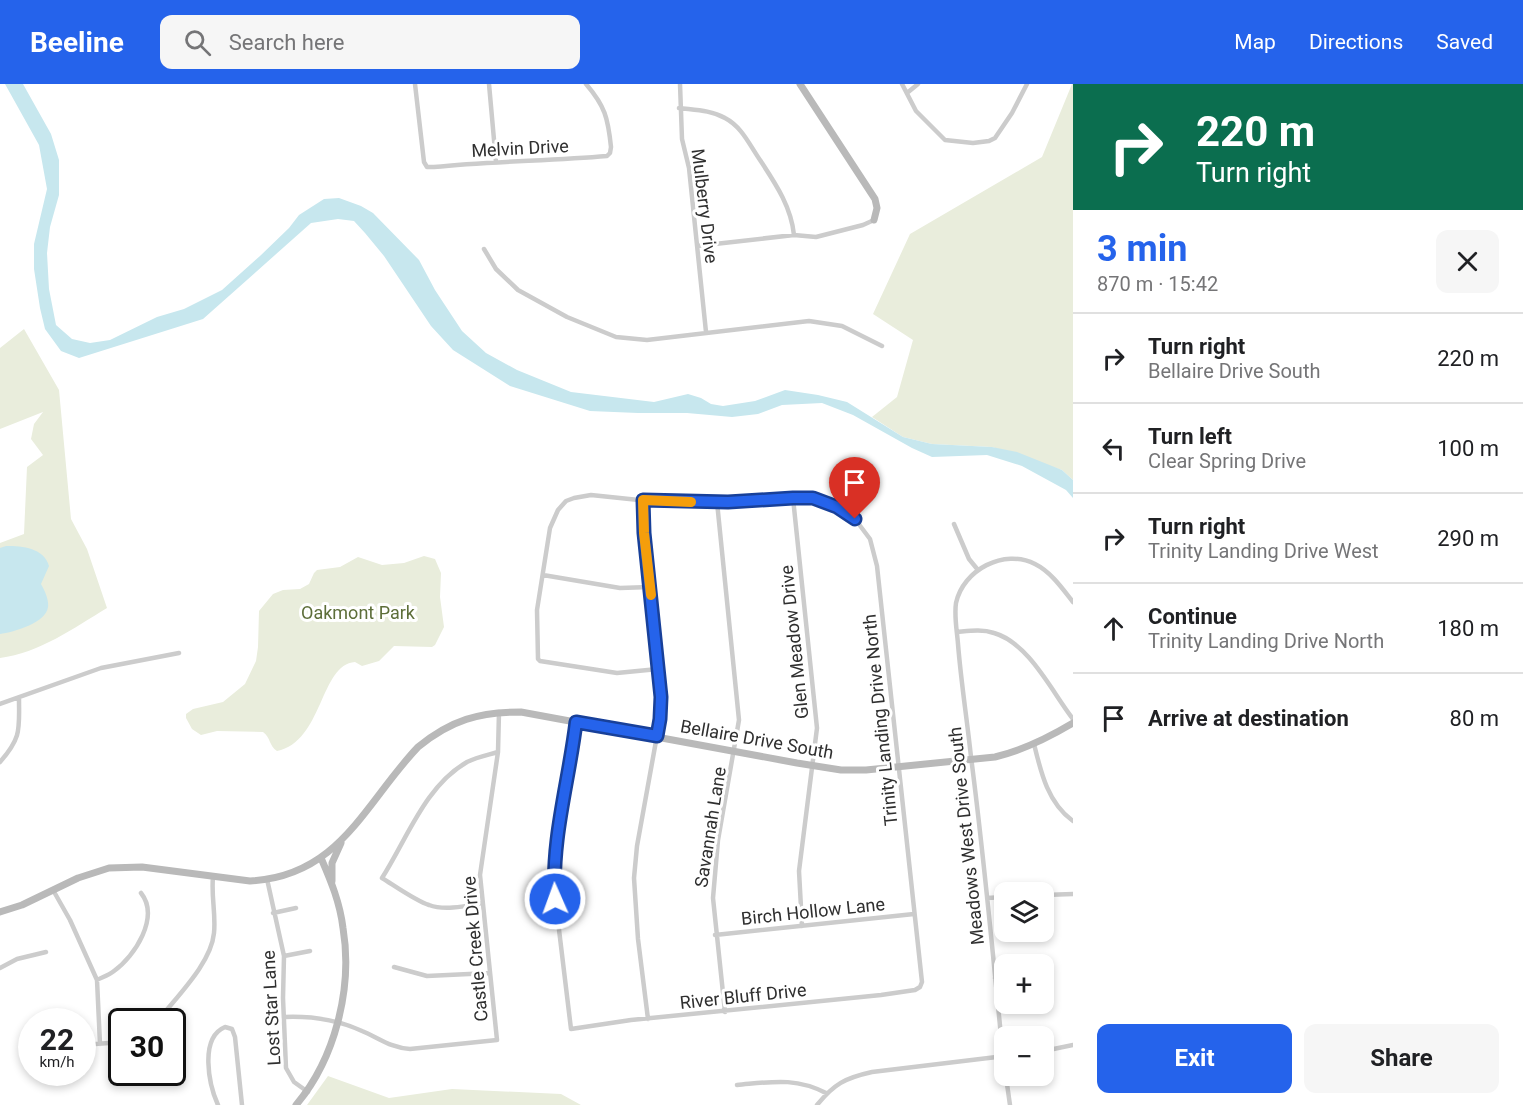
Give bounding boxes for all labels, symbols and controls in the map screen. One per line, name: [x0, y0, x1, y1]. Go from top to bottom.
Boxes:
search box: [160, 15, 580, 69]
text: Beeline: [30, 26, 124, 59]
icon: search: [181, 26, 214, 59]
text: Search here: [229, 30, 345, 55]
text: Map: [1234, 30, 1276, 54]
text: Directions: [1309, 30, 1403, 54]
text: Saved: [1436, 30, 1493, 54]
text: 220 m: [1196, 107, 1315, 156]
icon: right: [1097, 108, 1175, 186]
street label: Melvin Drive: [471, 135, 569, 161]
street label: Mulberry Drive: [688, 147, 722, 265]
text: Turn right: [1196, 157, 1311, 189]
text: 3 min: [1097, 228, 1188, 270]
button: close: [1436, 230, 1499, 293]
text: 870 m · 15:42: [1097, 272, 1218, 296]
text: Turn right: [1148, 334, 1245, 359]
icon: right: [1097, 342, 1130, 375]
text: 220 m: [1437, 346, 1499, 371]
text: Bellaire Drive South: [1148, 359, 1320, 383]
text: Turn left: [1148, 424, 1232, 449]
icon: left: [1097, 432, 1130, 465]
text: 100 m: [1437, 436, 1499, 461]
text: Clear Spring Drive: [1148, 449, 1306, 473]
pin: [829, 457, 880, 519]
icon: arrive: [838, 466, 871, 499]
text: Turn right: [1148, 514, 1245, 539]
icon: right: [1097, 522, 1130, 555]
text: 290 m: [1437, 526, 1499, 551]
text: Trinity Landing Drive West: [1148, 539, 1379, 563]
street label: Glen Meadow Drive: [775, 564, 813, 720]
park label: Oakmont Park: [301, 602, 416, 623]
text: Continue: [1148, 604, 1237, 629]
icon: ahead: [1097, 612, 1130, 645]
street label: Trinity Landing Drive North: [858, 613, 902, 827]
text: 180 m: [1437, 616, 1499, 641]
text: Trinity Landing Drive North: [1148, 629, 1384, 653]
icon: arrive: [1097, 702, 1130, 735]
text: Arrive at destination: [1148, 706, 1349, 731]
text: 80 m: [1450, 706, 1499, 731]
street label: Bellaire Drive South: [679, 715, 835, 763]
street label: Meadows West Drive South: [944, 726, 988, 946]
street label: Savannah Lane: [690, 765, 730, 889]
position arrow: [523, 867, 587, 931]
street label: Castle Creek Drive: [458, 875, 492, 1023]
map controls: [994, 882, 1054, 1086]
button: layers: [994, 882, 1054, 942]
street label: Birch Hollow Lane: [740, 893, 886, 929]
street label: Lost Star Lane: [257, 950, 285, 1066]
button: +: [994, 954, 1054, 1014]
street label: River Bluff Drive: [679, 979, 807, 1013]
speed limit sign: 30: [108, 1008, 186, 1086]
text: 22: [40, 1022, 74, 1057]
button: Exit: [1097, 1024, 1292, 1093]
button: Share: [1304, 1024, 1499, 1093]
button: −: [994, 1026, 1054, 1086]
text: km/h: [39, 1053, 75, 1071]

